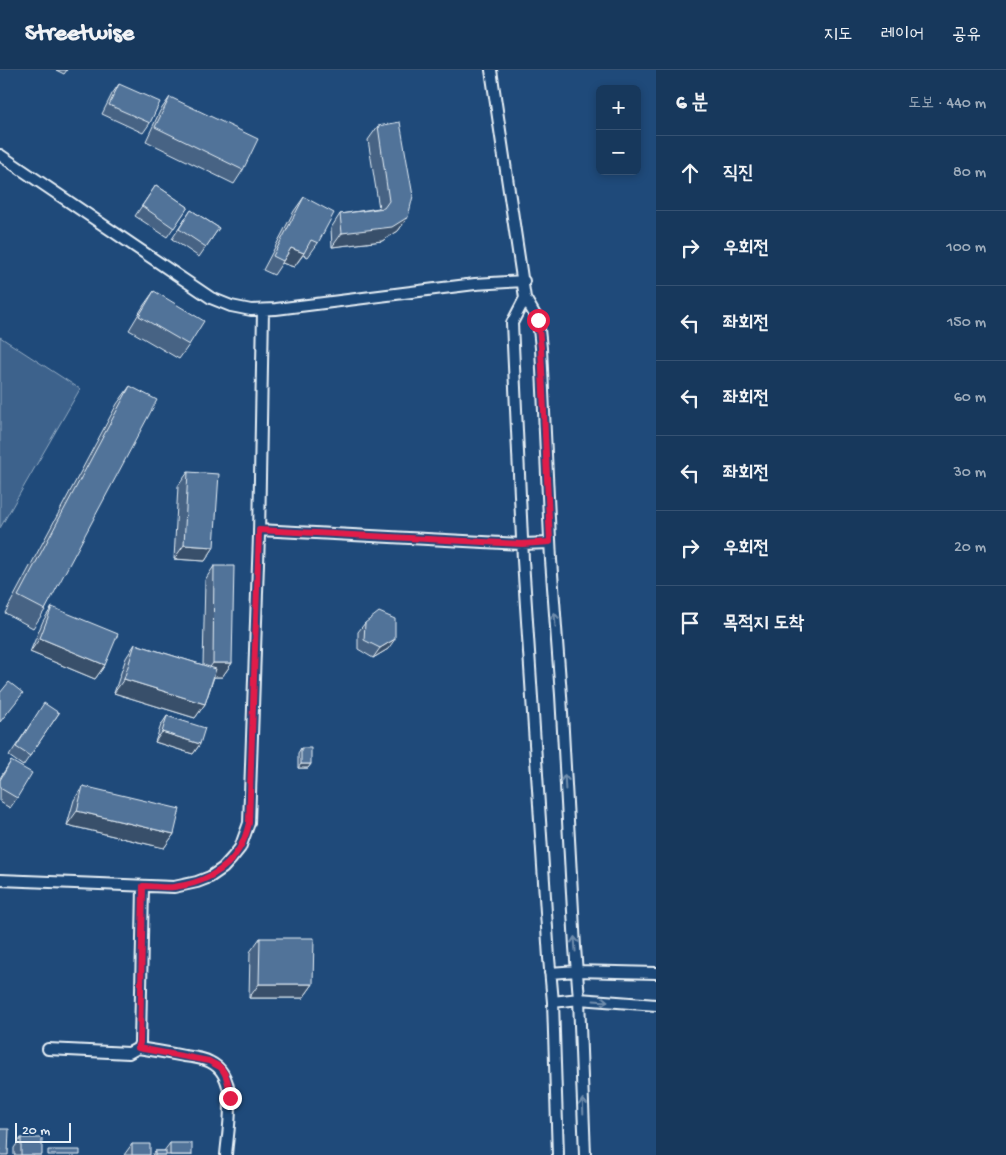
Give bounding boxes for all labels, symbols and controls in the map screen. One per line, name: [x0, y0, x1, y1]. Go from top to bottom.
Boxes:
text: Streetwise: [25, 20, 134, 49]
text: 지도: [824, 25, 853, 46]
text: 레이어: [881, 25, 924, 46]
text: 공유: [952, 25, 981, 46]
map controls: [596, 85, 641, 175]
button: +: [596, 85, 641, 130]
text: 6 분: [676, 92, 709, 117]
text: 도보 · 440 m: [908, 95, 986, 114]
button: −: [596, 130, 641, 175]
icon: ahead: [676, 159, 704, 187]
text: 직진: [723, 163, 754, 186]
text: 80 m: [953, 164, 986, 183]
icon: right: [676, 234, 704, 262]
text: 우회전: [723, 238, 769, 261]
text: 100 m: [946, 239, 986, 258]
route start: [527, 309, 550, 332]
icon: left: [676, 309, 704, 337]
text: 좌회전: [723, 313, 769, 336]
text: 150 m: [947, 314, 986, 333]
icon: left: [676, 384, 704, 412]
text: 좌회전: [723, 388, 769, 411]
text: 60 m: [954, 389, 986, 408]
icon: left: [676, 459, 704, 487]
text: 좌회전: [723, 463, 769, 486]
text: 30 m: [953, 464, 986, 483]
icon: right: [676, 534, 704, 562]
text: 우회전: [723, 538, 769, 561]
text: 20 m: [954, 539, 986, 558]
icon: arrive: [676, 609, 704, 637]
one-way arrow: [551, 612, 560, 628]
text: 목적지 도착: [723, 613, 804, 636]
one-way arrow: [561, 774, 570, 790]
one-way arrow: [570, 936, 579, 952]
one-way arrow: [593, 996, 609, 1005]
route end: [219, 1087, 242, 1110]
one-way arrow: [578, 1099, 588, 1115]
scale bar: [15, 1120, 71, 1143]
text: 20 m: [22, 1123, 50, 1140]

